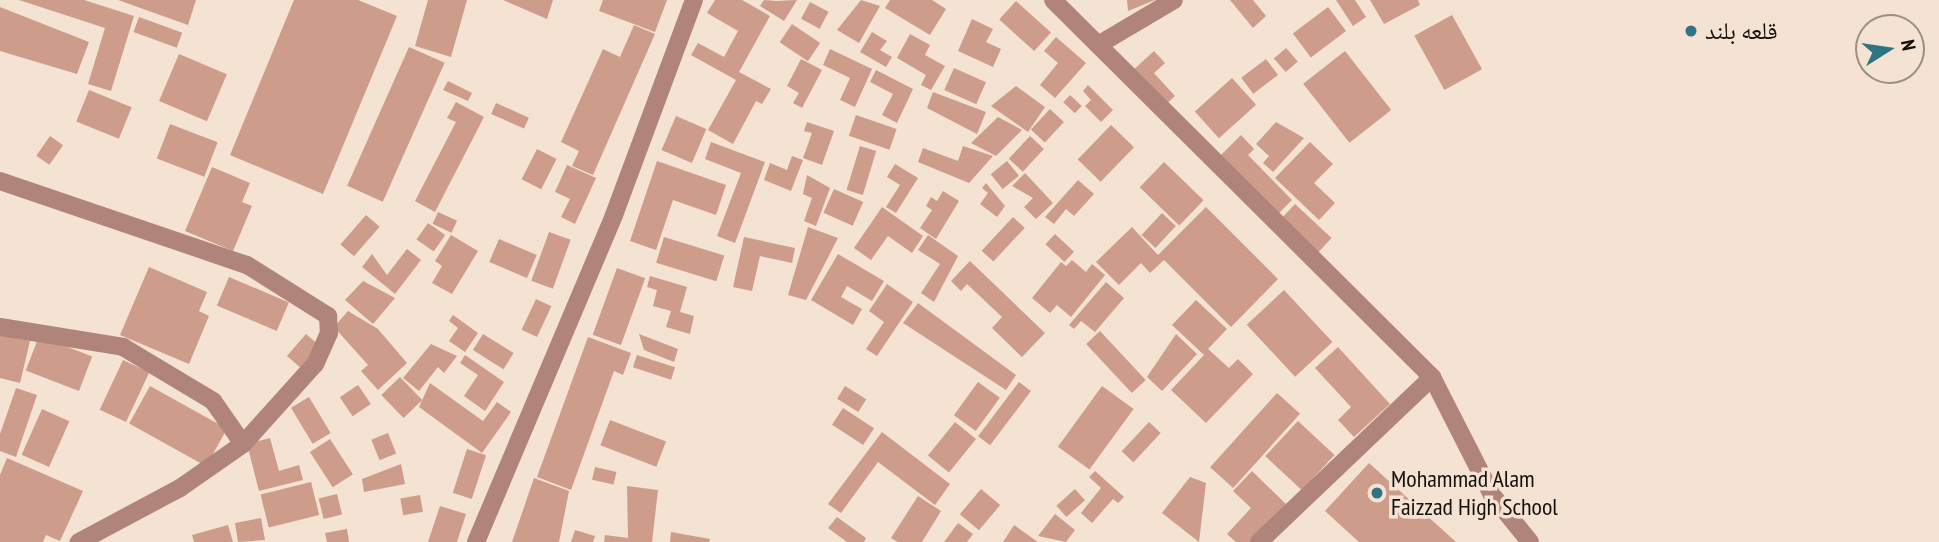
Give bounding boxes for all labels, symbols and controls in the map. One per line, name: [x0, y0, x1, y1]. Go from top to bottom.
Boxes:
north arrow: [1855, 14, 1925, 84]
place label: قلعه بلند: [1705, 17, 1778, 45]
marker: قلعه بلند: [1683, 23, 1699, 39]
text: N: [1896, 38, 1921, 53]
place label: Mohammad Alam Faizzad High School: [1391, 465, 1558, 521]
marker: Mohammad Alam Faizzad High School: [1369, 485, 1385, 501]

